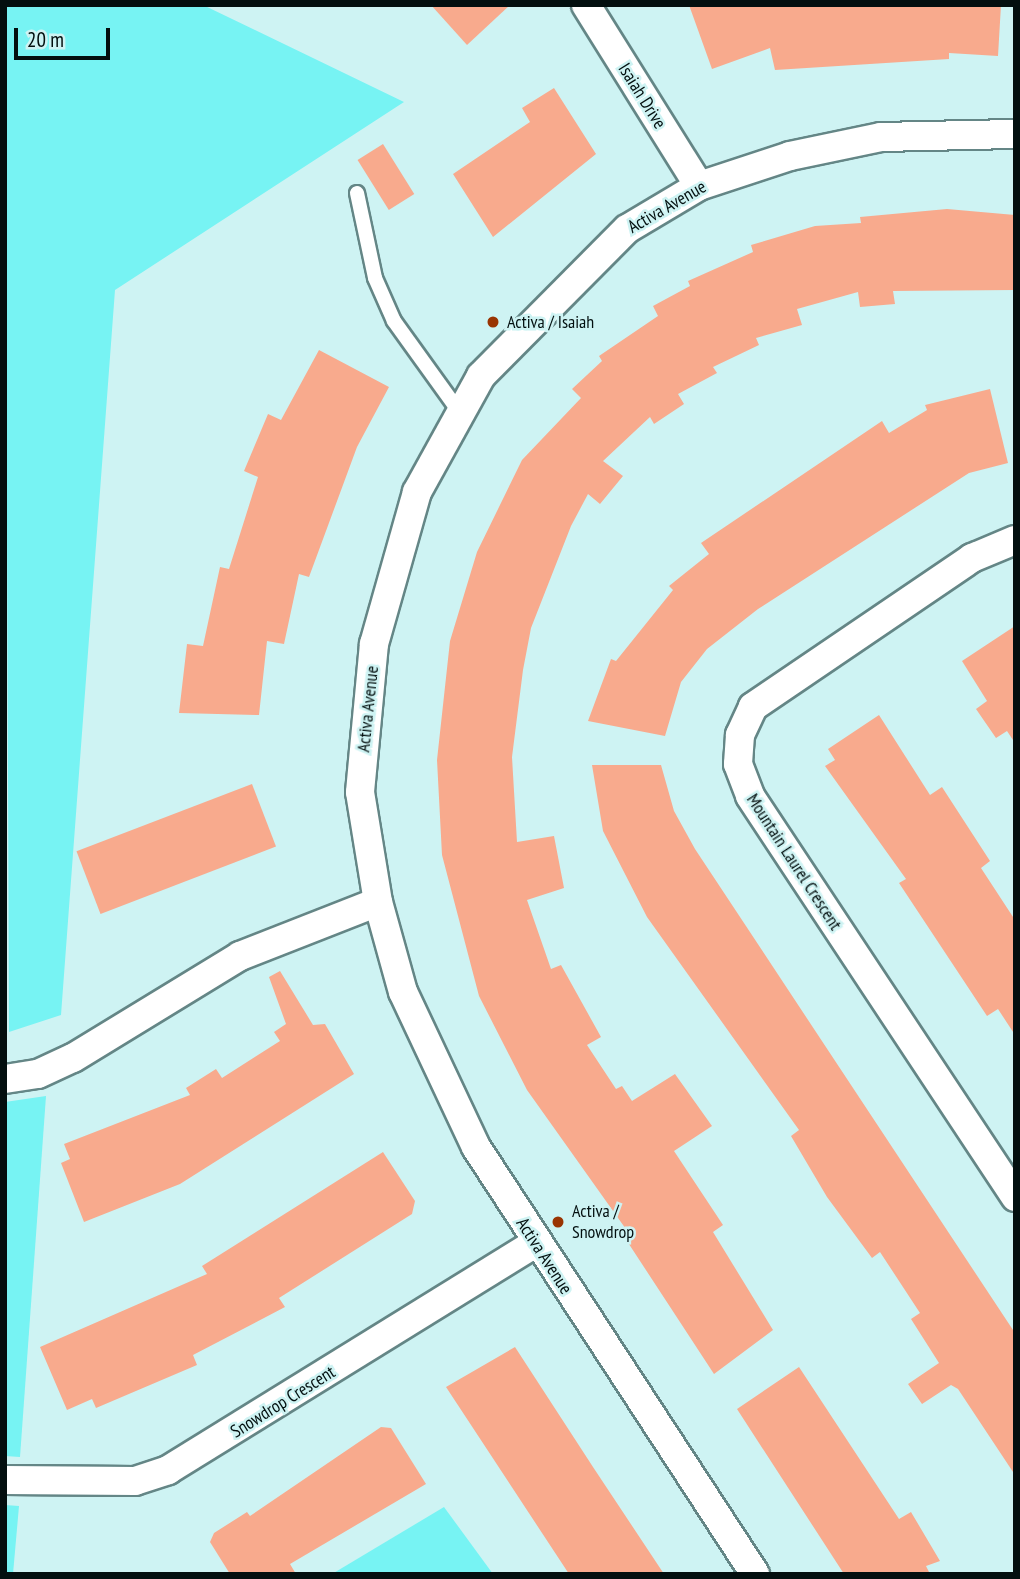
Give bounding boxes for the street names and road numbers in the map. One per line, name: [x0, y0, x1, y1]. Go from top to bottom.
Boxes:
street label: Isaiah Drive: [613, 59, 671, 133]
street label: Activa Avenue: [624, 176, 710, 238]
street label: Activa Avenue: [353, 665, 383, 753]
street label: Mountain Laurel Crescent: [742, 790, 846, 934]
street label: Activa Avenue: [511, 1214, 577, 1298]
street label: Snowdrop Crescent: [227, 1361, 339, 1443]

